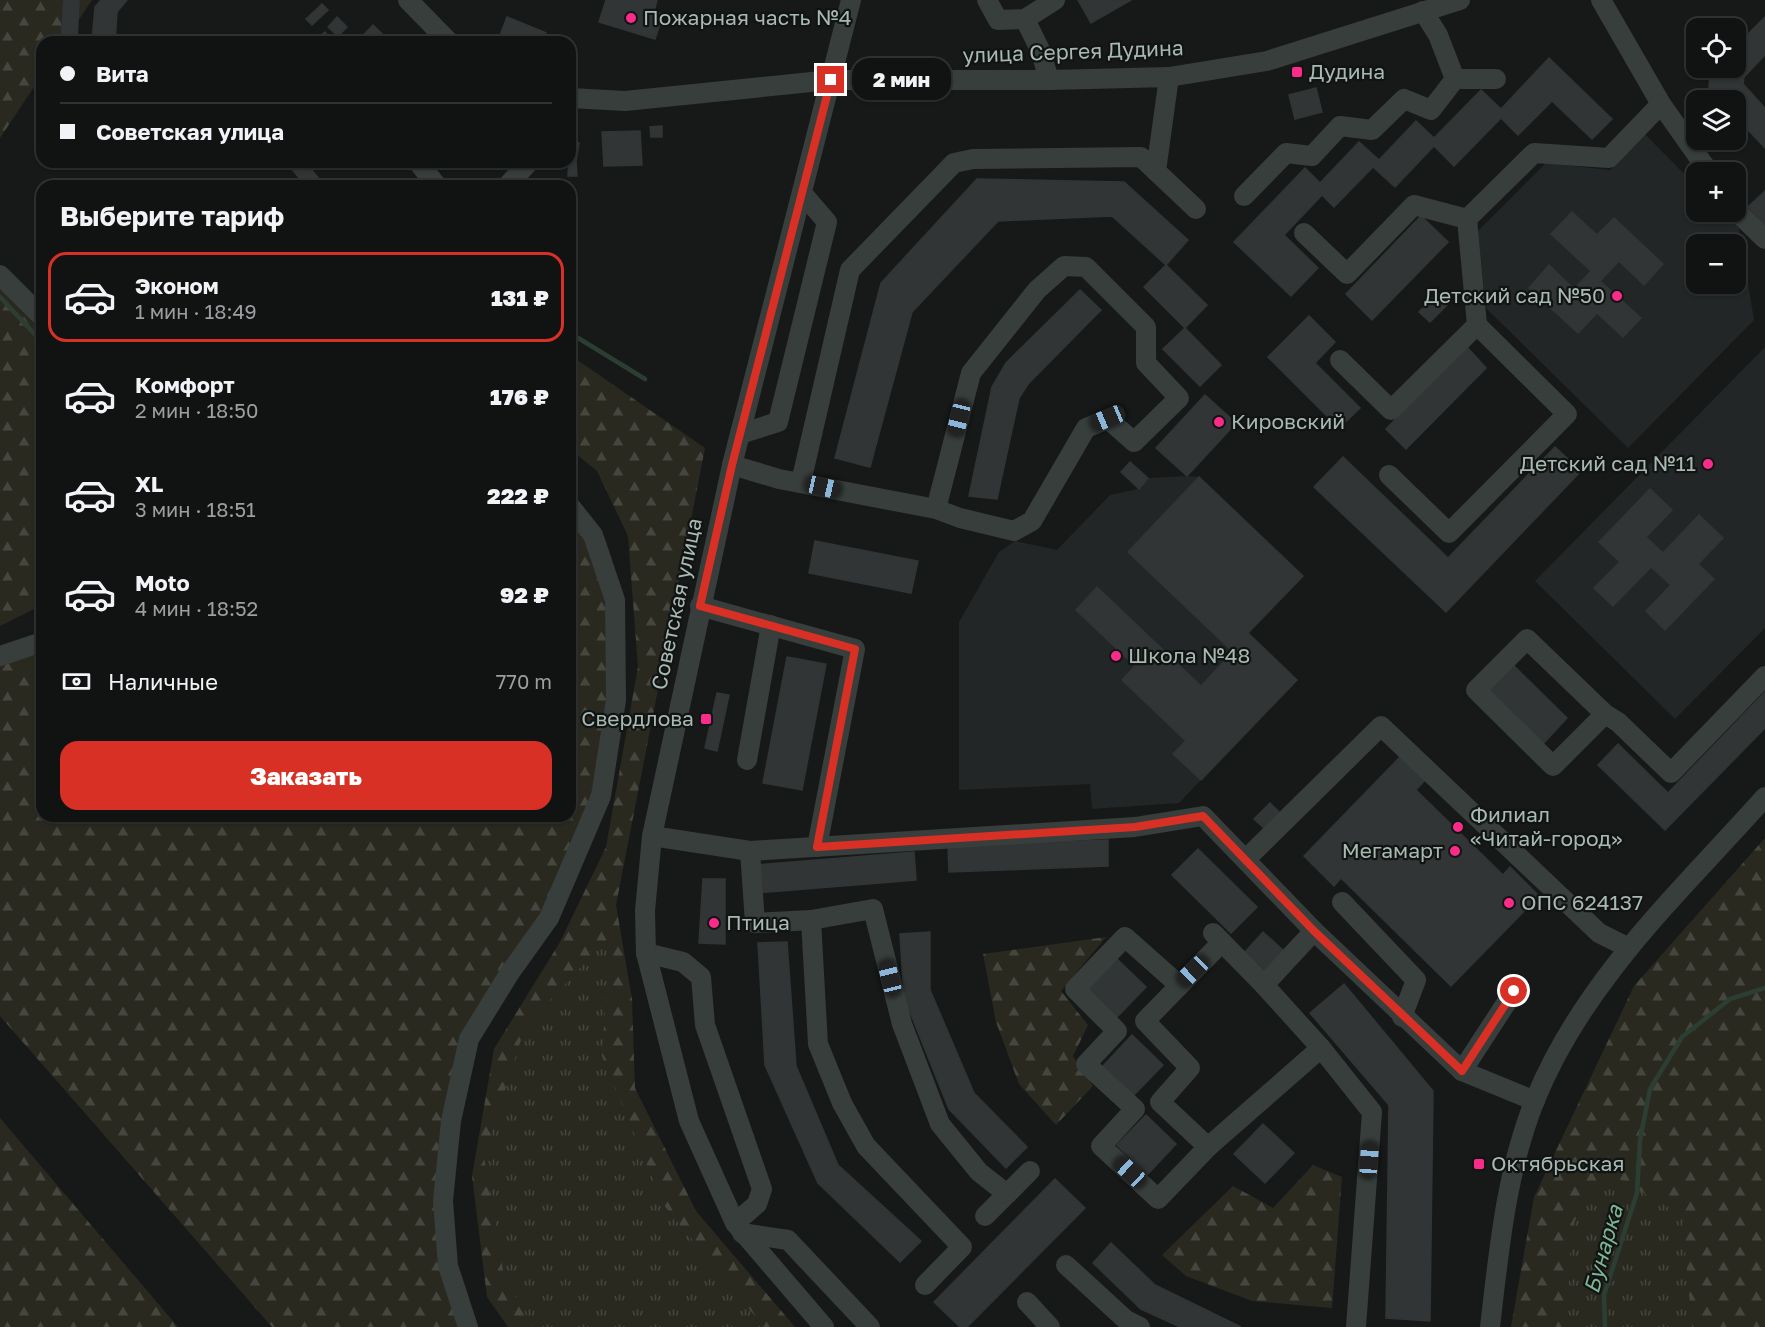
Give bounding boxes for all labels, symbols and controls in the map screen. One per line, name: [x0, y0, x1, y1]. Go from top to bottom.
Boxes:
place label: Пожарная часть №4: [643, 4, 852, 30]
marker: Пожарная часть №4: [624, 11, 638, 25]
map controls: [1686, 18, 1746, 294]
button: locate: [1686, 18, 1746, 78]
street label: улица Сергея Дудина: [962, 34, 1184, 68]
place label: Дудина: [1309, 58, 1385, 84]
callout: 2 мин: [852, 59, 951, 101]
text: Вита: [96, 60, 149, 87]
marker: Дудина: [1290, 65, 1304, 79]
route end: [817, 66, 844, 93]
text: 2 мин: [873, 67, 930, 91]
button: layers: [1686, 90, 1746, 150]
text: Советская улица: [96, 118, 284, 145]
button: +: [1686, 162, 1746, 222]
text: Выберите тариф: [60, 200, 284, 232]
button: −: [1686, 234, 1746, 294]
icon: car: [63, 270, 117, 324]
text: Эконом: [135, 272, 219, 299]
place label: Детский сад №50: [1424, 282, 1605, 308]
text: 131 ₽: [491, 284, 549, 311]
marker: Детский сад №50: [1610, 289, 1624, 303]
text: 1 мин · 18:49: [135, 299, 257, 323]
icon: car: [63, 369, 117, 423]
text: Комфорт: [135, 371, 235, 398]
text: 176 ₽: [490, 383, 549, 410]
text: 2 мин · 18:50: [135, 398, 258, 422]
car: [946, 398, 972, 438]
car: [1088, 403, 1128, 433]
place label: Кировский: [1231, 408, 1345, 434]
marker: Кировский: [1212, 415, 1226, 429]
place label: Детский сад №11: [1520, 450, 1696, 476]
marker: Детский сад №11: [1701, 457, 1715, 471]
icon: car: [63, 468, 117, 522]
text: XL: [135, 470, 163, 497]
car: [803, 474, 843, 500]
text: 222 ₽: [487, 482, 549, 509]
text: 3 мин · 18:51: [135, 497, 256, 521]
street label: Советская улица: [645, 516, 707, 692]
icon: car: [63, 567, 117, 621]
text: Moto: [135, 569, 190, 596]
text: 92 ₽: [500, 581, 549, 608]
text: 4 мин · 18:52: [135, 596, 258, 620]
place label: Школа №48: [1128, 642, 1250, 668]
marker: Школа №48: [1109, 649, 1123, 663]
icon: cash: [60, 665, 93, 698]
text: Наличные: [108, 668, 218, 695]
text: 770 m: [496, 669, 552, 693]
place label: Свердлова: [581, 705, 694, 731]
marker: Свердлова: [699, 712, 713, 726]
button: Заказать: [60, 741, 552, 810]
place label: Филиал «Читай-город»: [1470, 801, 1623, 851]
marker: Филиал «Читай-город»: [1451, 820, 1465, 834]
place label: Мегамарт: [1342, 837, 1443, 863]
marker: Мегамарт: [1448, 844, 1462, 858]
place label: ОПС 624137: [1521, 889, 1643, 915]
marker: ОПС 624137: [1502, 896, 1516, 910]
place label: Птица: [726, 909, 790, 935]
marker: Птица: [707, 916, 721, 930]
car: [1174, 952, 1212, 990]
car: [877, 958, 903, 998]
route start: [1500, 977, 1527, 1004]
car: [1359, 1141, 1379, 1179]
place label: Октябрьская: [1491, 1150, 1624, 1176]
car: [1111, 1153, 1149, 1191]
marker: Октябрьская: [1472, 1157, 1486, 1171]
water label: Бунарка: [1577, 1200, 1628, 1296]

